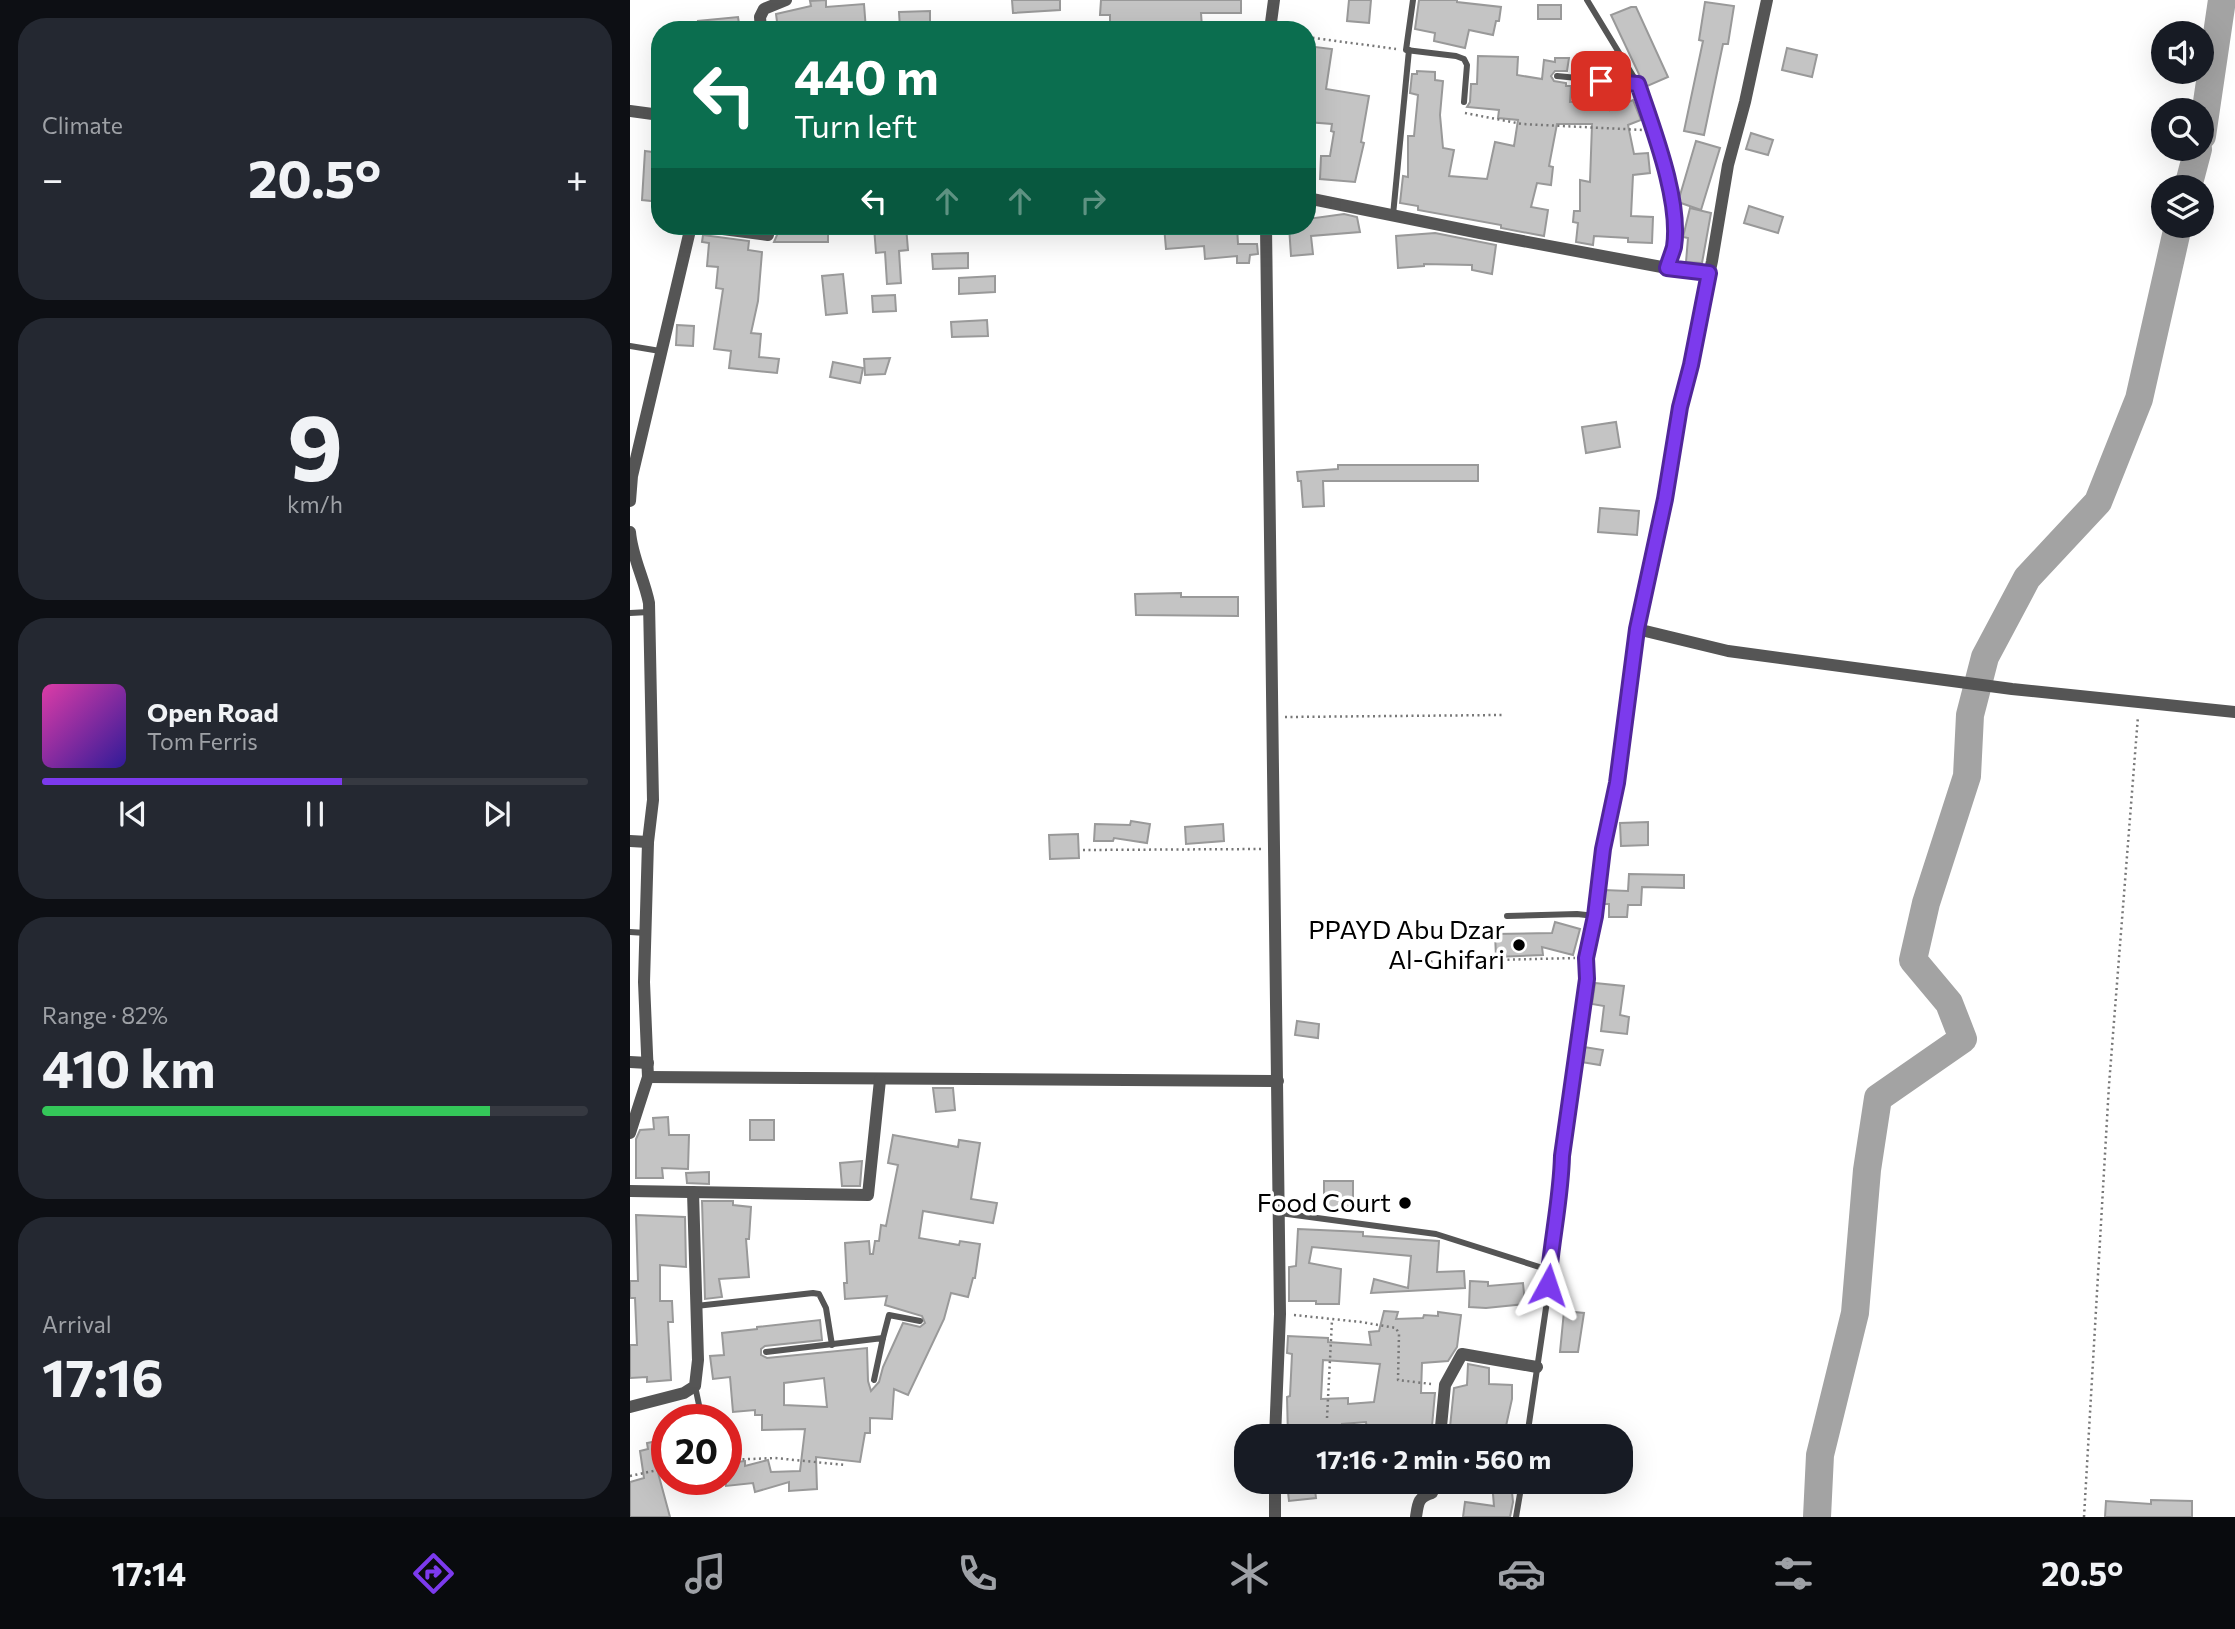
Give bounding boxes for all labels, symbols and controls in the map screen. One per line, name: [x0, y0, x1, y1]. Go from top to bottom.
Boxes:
map controls: [2151, 21, 2214, 238]
button: sound: [2151, 21, 2214, 84]
text: 440 m: [794, 45, 939, 105]
icon: left: [679, 49, 770, 140]
pin: [1571, 51, 1631, 111]
icon: arrive: [1582, 62, 1620, 100]
button: search: [2151, 98, 2214, 161]
text: Turn left: [794, 105, 918, 145]
text: Climate: [42, 111, 123, 139]
text: 20.5°: [248, 145, 381, 209]
text: −: [42, 154, 64, 201]
text: +: [566, 154, 588, 201]
button: layers: [2151, 175, 2214, 238]
icon: left: [855, 182, 893, 220]
icon: ahead: [928, 182, 966, 220]
icon: ahead: [1001, 182, 1039, 220]
icon: right: [1074, 182, 1112, 220]
text: 9: [287, 388, 343, 500]
text: km/h: [287, 490, 343, 518]
text: Open Road: [147, 696, 279, 727]
text: Tom Ferris: [147, 727, 258, 755]
icon: previous: [114, 795, 152, 833]
icon: pause: [296, 795, 334, 833]
icon: next: [478, 795, 516, 833]
place label: PPAYD Abu Dzar Al-Ghifari: [1308, 913, 1505, 974]
marker: PPAYD Abu Dzar Al-Ghifari: [1511, 937, 1527, 953]
text: Range · 82%: [42, 1001, 168, 1029]
text: 410 km: [42, 1035, 216, 1099]
place label: Food Court: [1257, 1186, 1391, 1217]
marker: Food Court: [1397, 1195, 1413, 1211]
position arrow: [1511, 1248, 1585, 1322]
text: Arrival: [42, 1310, 112, 1338]
text: 17:16: [42, 1344, 163, 1408]
speed limit sign: 20: [651, 1404, 742, 1495]
text: 17:16 · 2 min · 560 m: [1316, 1443, 1551, 1474]
icon: directions: [409, 1549, 458, 1598]
icon: music: [681, 1549, 730, 1598]
icon: phone: [953, 1549, 1002, 1598]
icon: climate: [1225, 1549, 1274, 1598]
icon: car: [1497, 1549, 1546, 1598]
icon: filters: [1769, 1549, 1818, 1598]
text: 17:14: [112, 1553, 186, 1593]
text: 20.5°: [2041, 1553, 2123, 1593]

